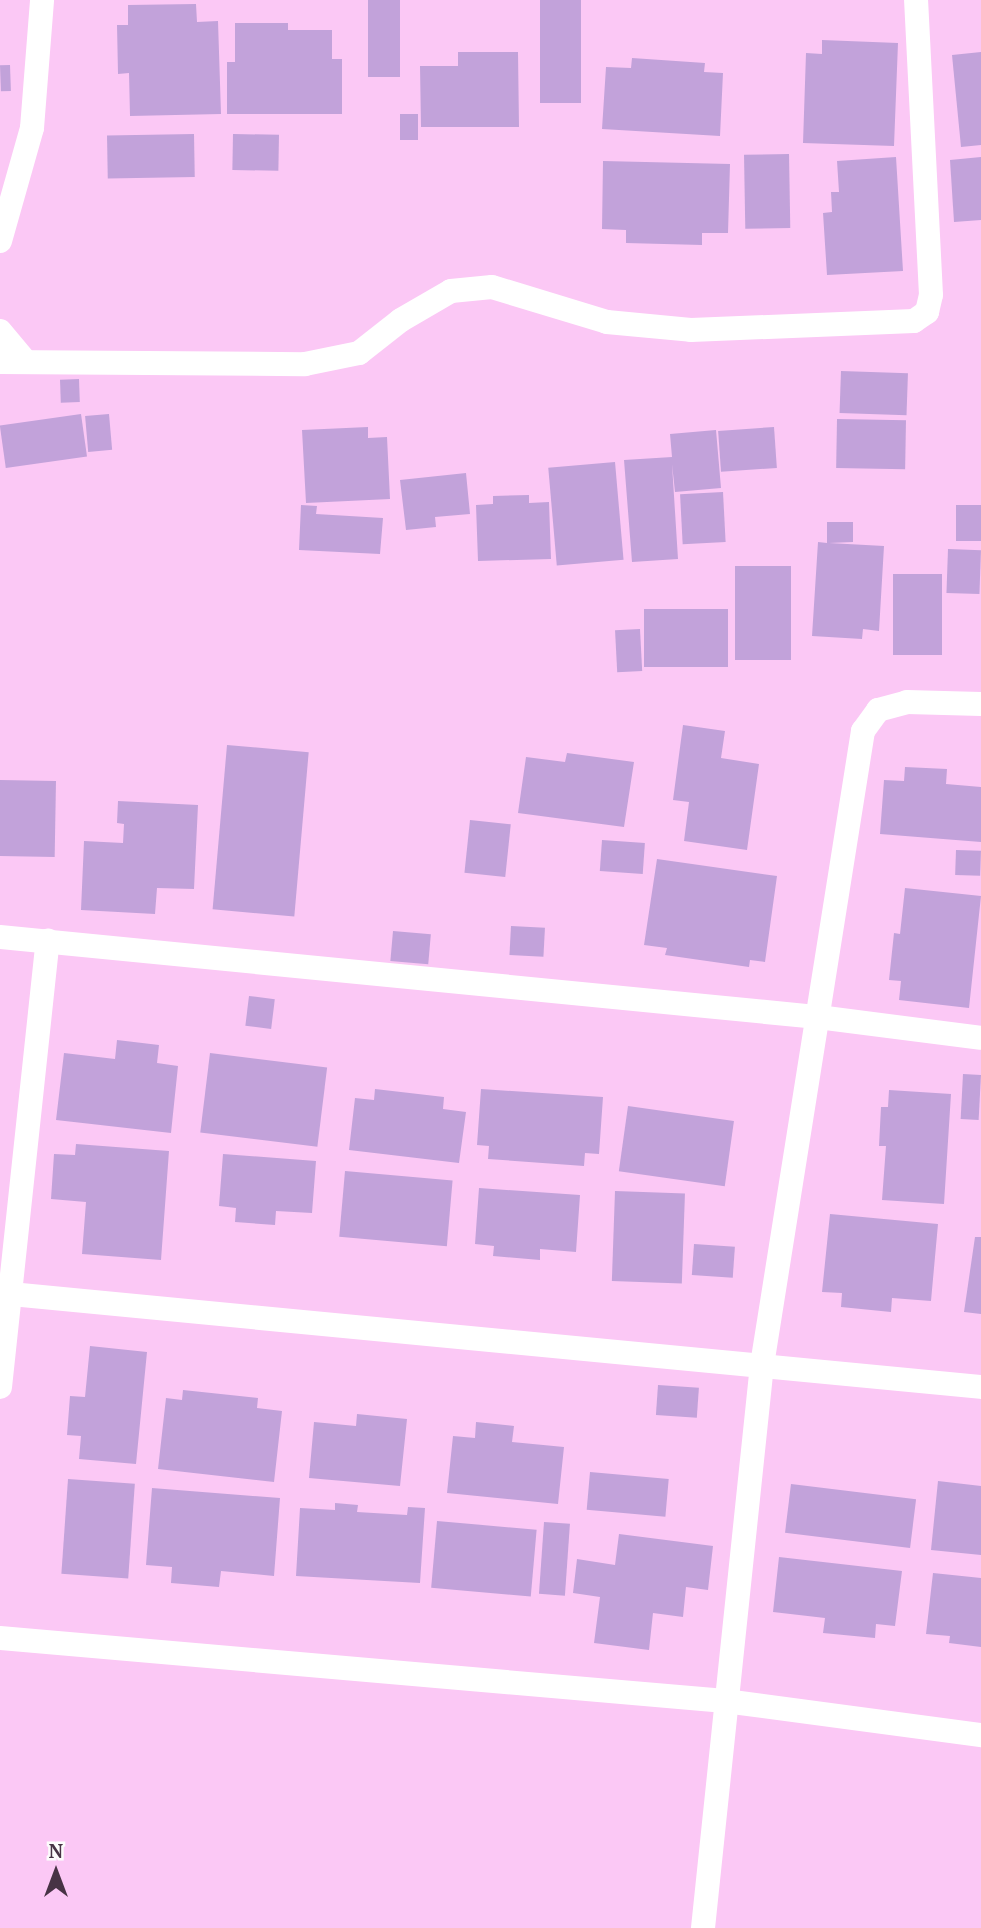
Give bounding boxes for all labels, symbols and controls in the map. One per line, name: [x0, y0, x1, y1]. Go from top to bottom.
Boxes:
north arrow: [21, 1837, 91, 1907]
text: N: [49, 1838, 63, 1863]

